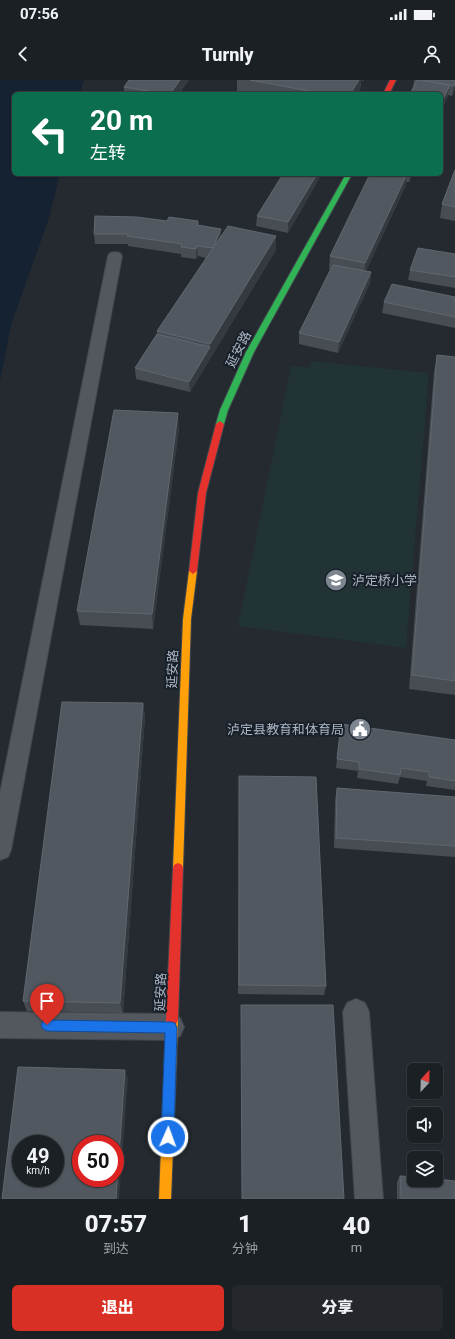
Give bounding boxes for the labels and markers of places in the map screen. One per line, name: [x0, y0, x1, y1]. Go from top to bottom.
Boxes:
school or university icon: 泸定桥小学: [323, 567, 349, 593]
place label: 泸定桥小学: [352, 573, 417, 588]
public building icon: 泸定县教育和体育局: [347, 716, 373, 742]
place label: 泸定县教育和体育局: [227, 722, 344, 737]
pin: [30, 984, 64, 1025]

